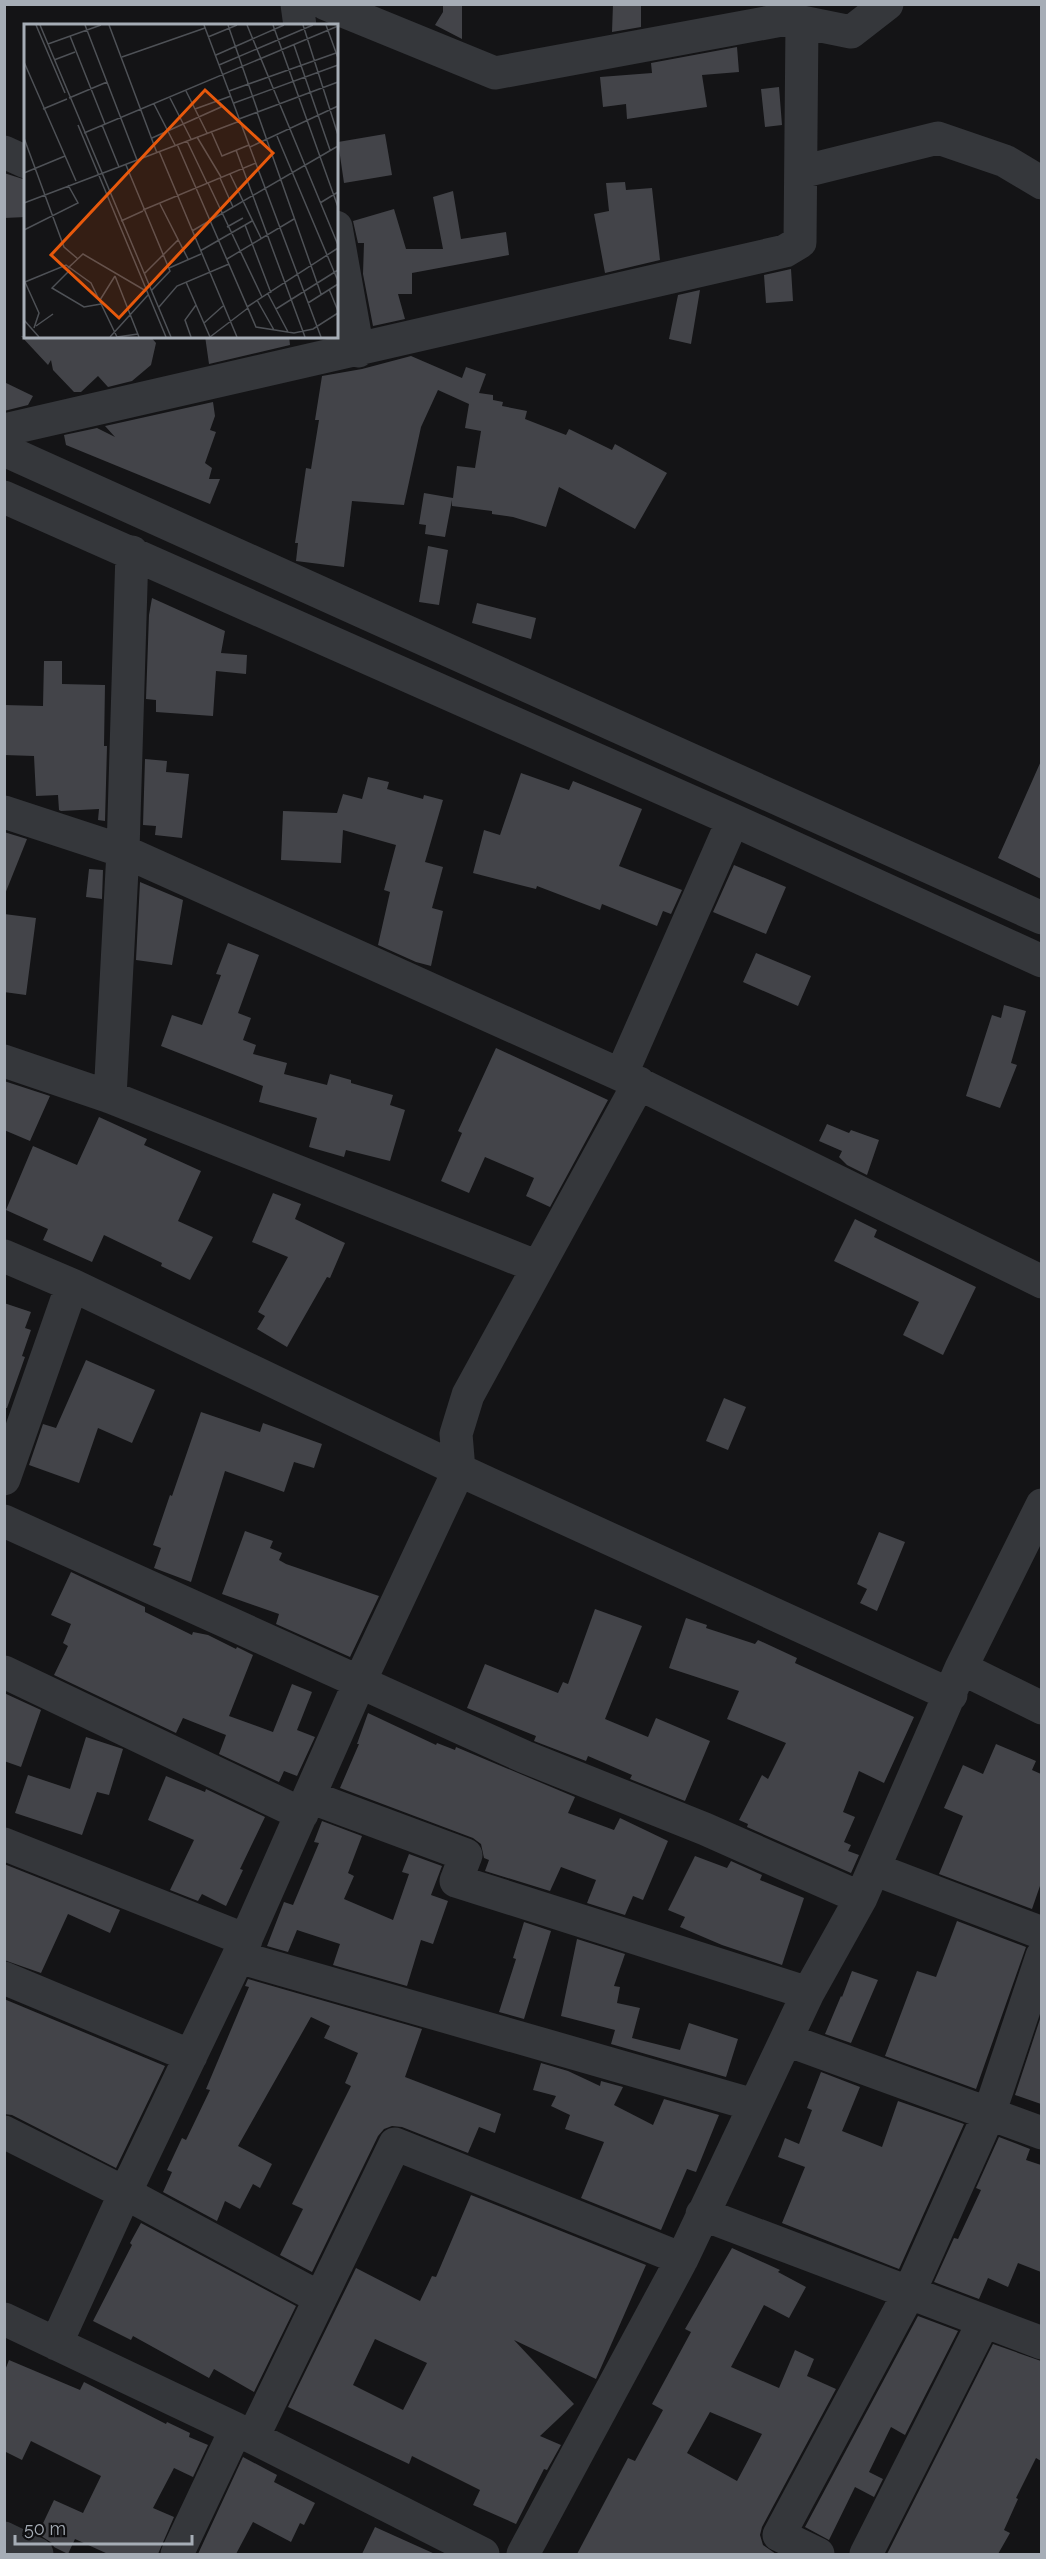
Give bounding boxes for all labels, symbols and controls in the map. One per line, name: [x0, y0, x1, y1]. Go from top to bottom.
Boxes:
inset map: [24, 24, 338, 338]
scale bar: [15, 2508, 192, 2546]
text: 50 m: [24, 2518, 66, 2539]

